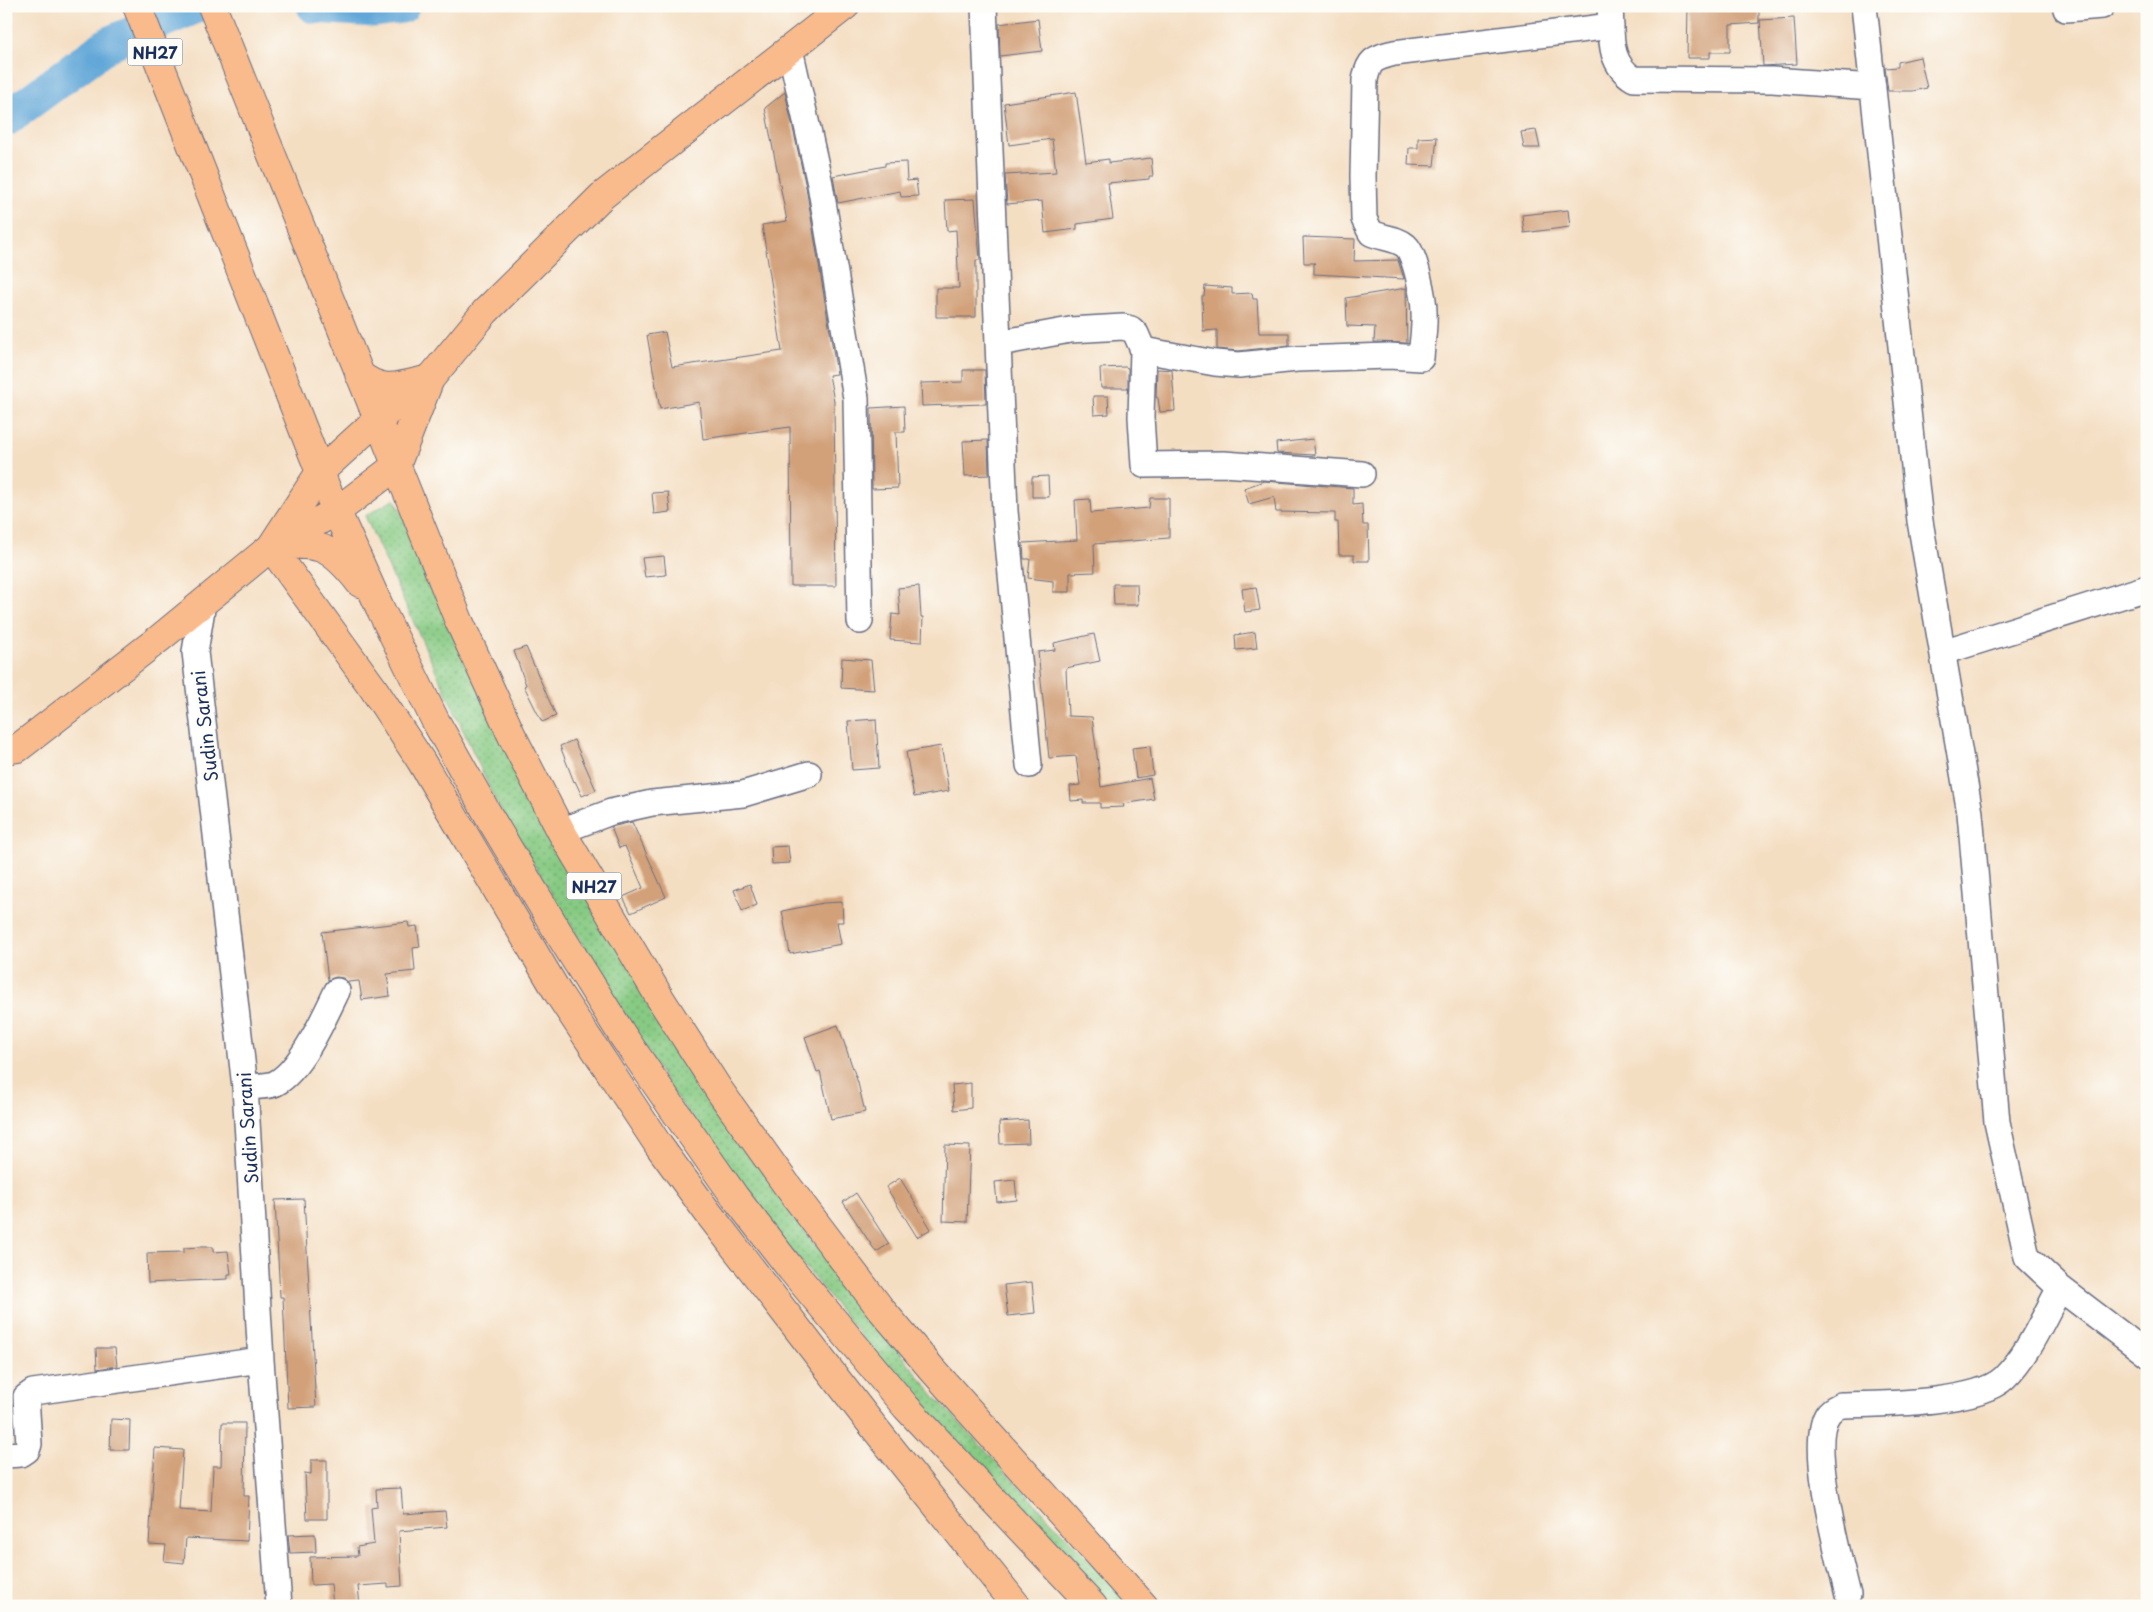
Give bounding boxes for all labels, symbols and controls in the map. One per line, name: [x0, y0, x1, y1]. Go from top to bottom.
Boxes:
road number: NH27: [128, 38, 182, 66]
street label: Sudin Sarani: [184, 669, 224, 783]
road number: NH27: [566, 872, 622, 899]
street label: Sudin Sarani: [230, 1071, 264, 1185]

